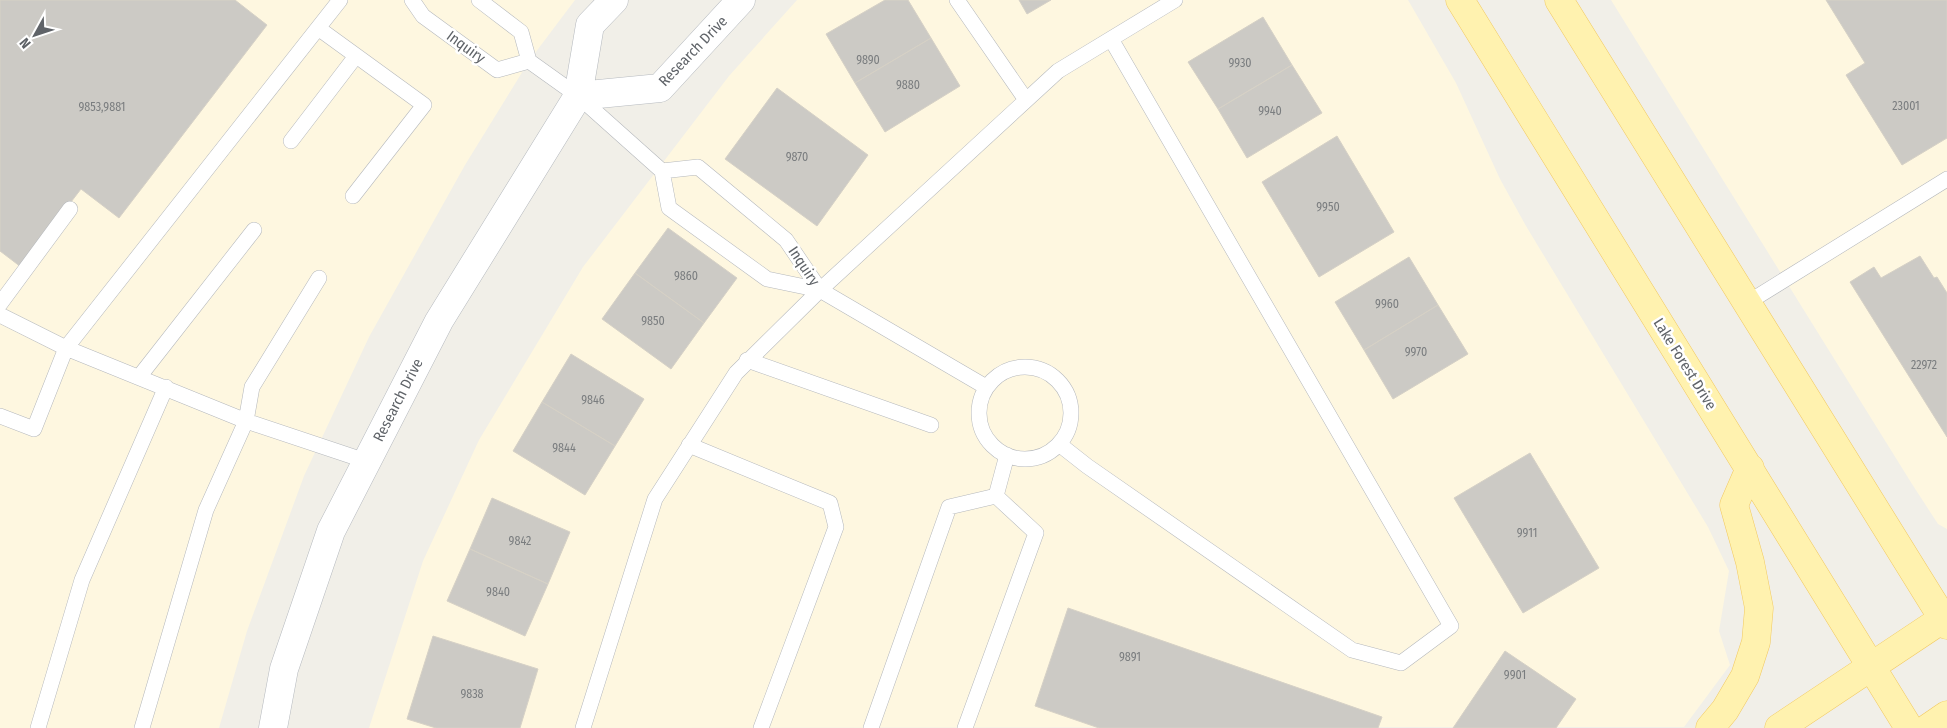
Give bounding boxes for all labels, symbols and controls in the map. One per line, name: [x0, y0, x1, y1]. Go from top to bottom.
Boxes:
north arrow: [10, 10, 60, 60]
street label: Research Drive: [655, 12, 731, 90]
street label: Inquiry: [443, 27, 489, 67]
text: N: [16, 34, 35, 52]
house number: 9890: [856, 53, 880, 67]
house number: 9930: [1228, 56, 1252, 70]
house number: 9880: [896, 78, 920, 92]
house number: 23001: [1892, 99, 1920, 113]
house number: 9853,9881: [78, 100, 126, 114]
house number: 9940: [1258, 104, 1282, 118]
house number: 9870: [786, 150, 808, 164]
house number: 9950: [1316, 200, 1340, 214]
street label: Inquiry: [784, 243, 824, 289]
house number: 9860: [674, 269, 698, 283]
house number: 9960: [1375, 297, 1399, 311]
house number: 9850: [641, 314, 665, 328]
street label: Lake Forest Drive: [1650, 315, 1720, 413]
house number: 9970: [1405, 345, 1427, 359]
street label: Research Drive: [369, 355, 427, 445]
house number: 22972: [1911, 358, 1937, 372]
house number: 9846: [581, 393, 605, 407]
house number: 9844: [552, 441, 576, 455]
house number: 9911: [1517, 526, 1537, 540]
house number: 9842: [509, 534, 531, 548]
house number: 9840: [486, 585, 510, 599]
house number: 9891: [1119, 650, 1141, 664]
house number: 9901: [1504, 668, 1526, 682]
house number: 9838: [460, 687, 484, 701]

